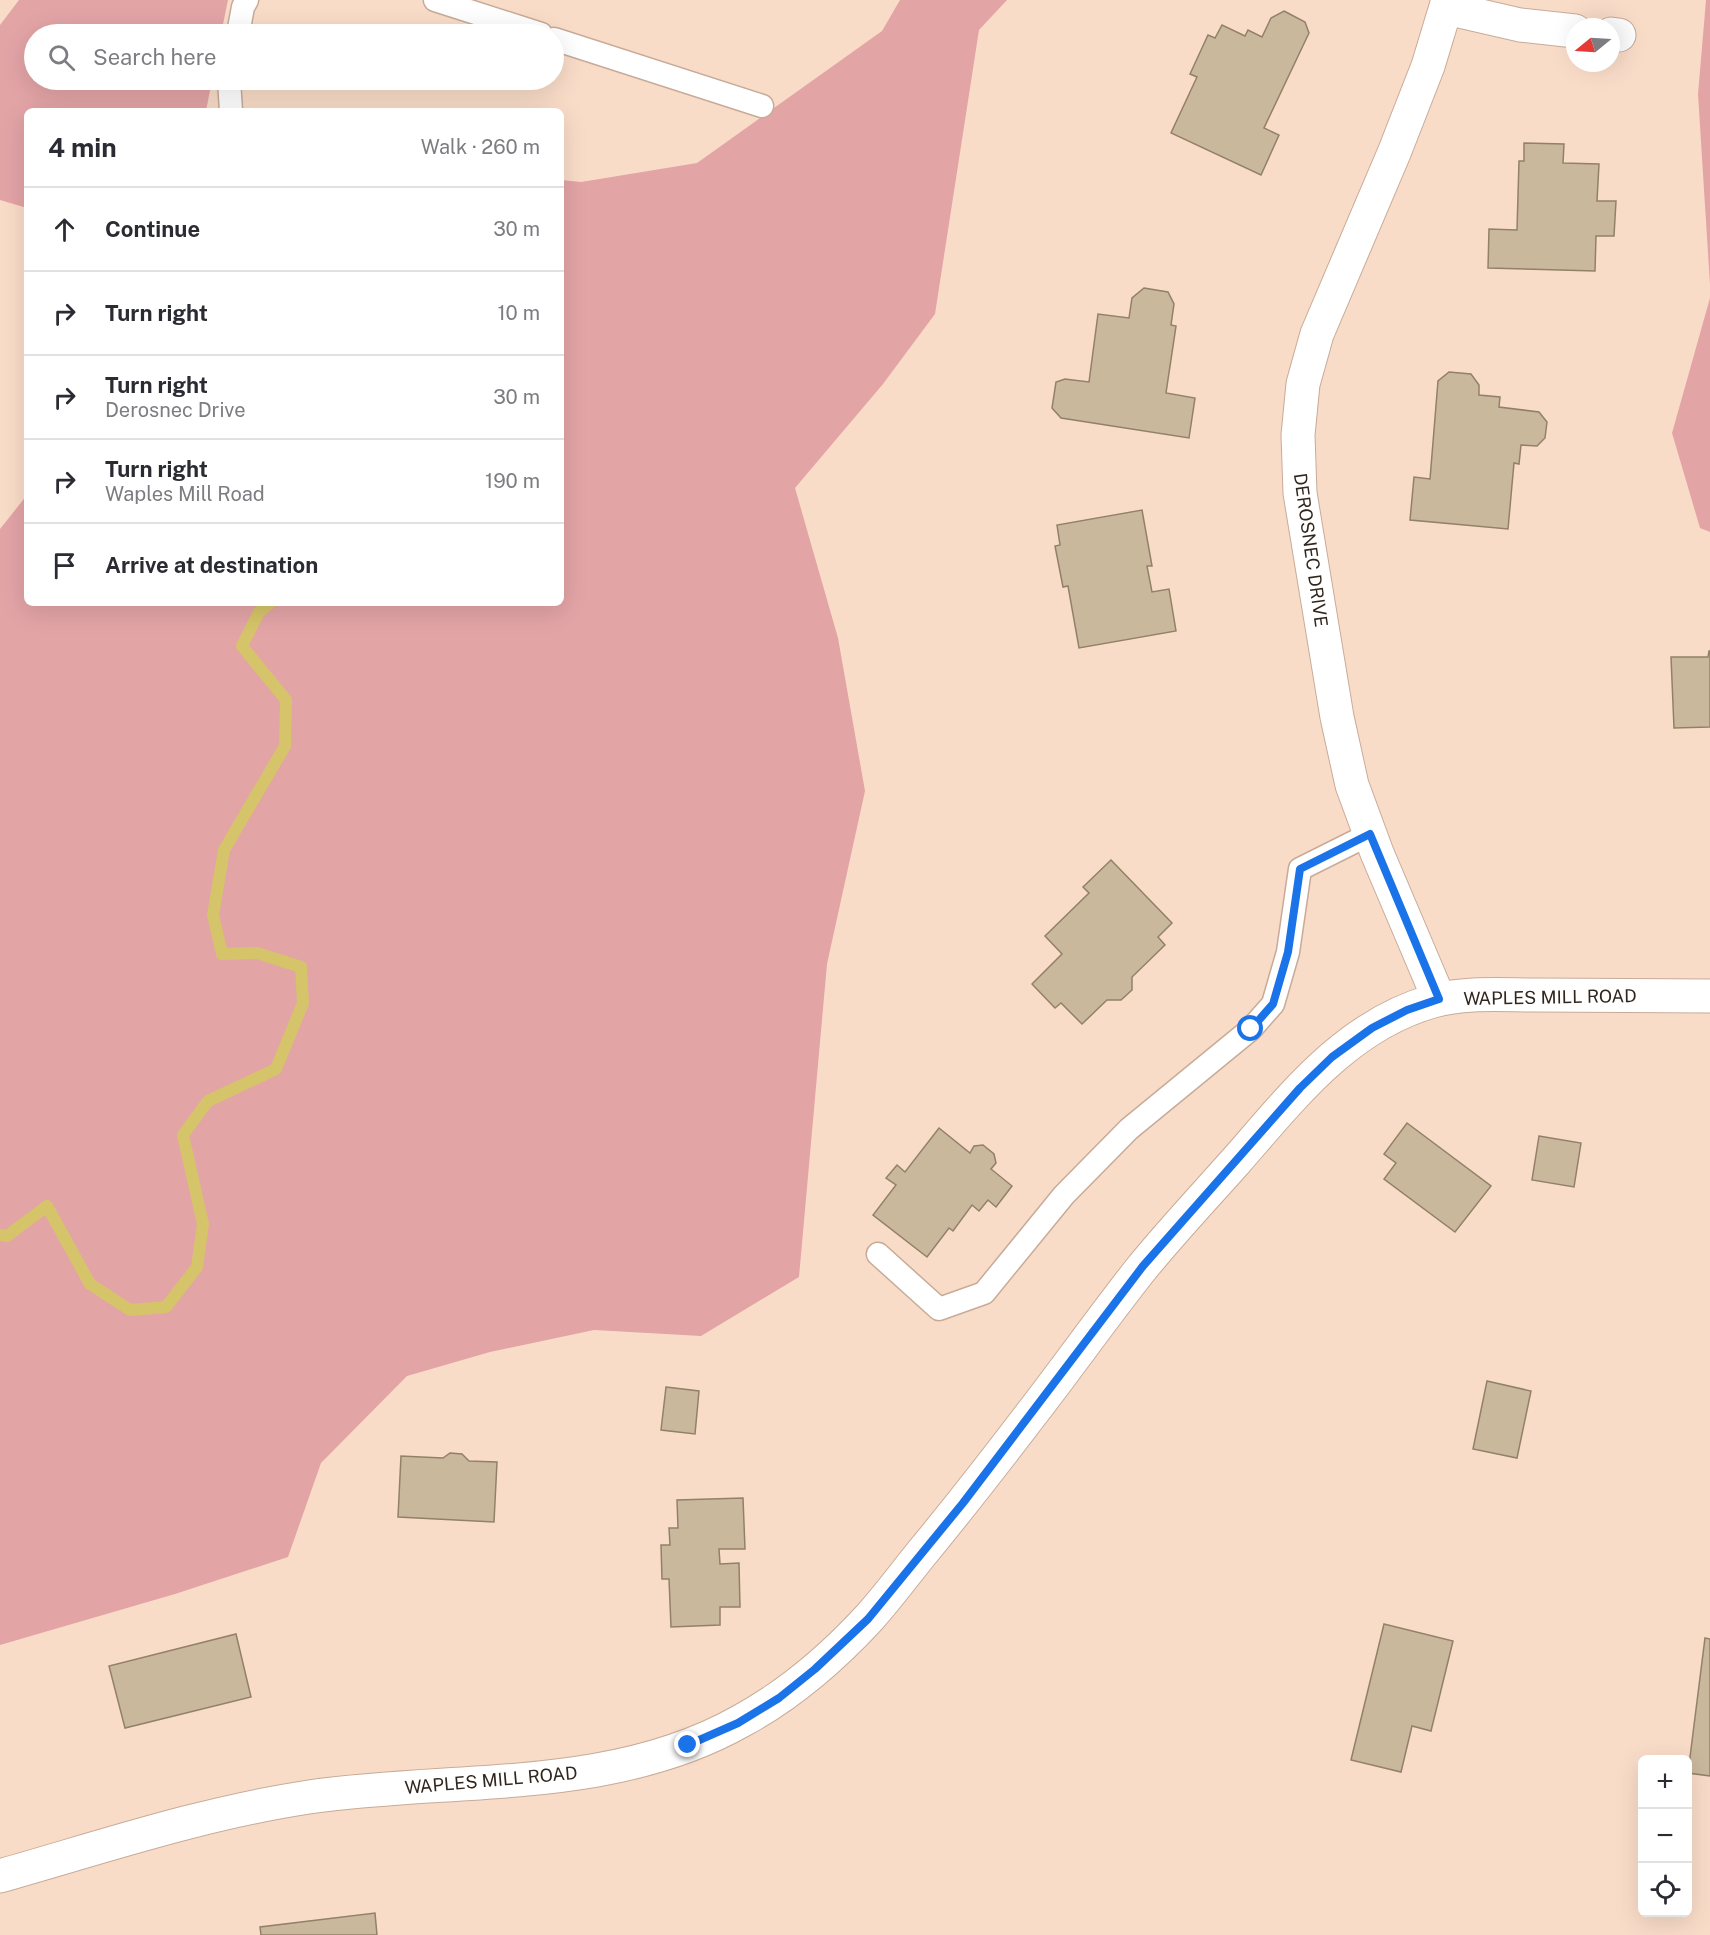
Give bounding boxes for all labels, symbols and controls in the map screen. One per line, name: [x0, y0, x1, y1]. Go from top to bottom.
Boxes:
north arrow: [1566, 18, 1620, 72]
search box: [24, 24, 564, 90]
icon: search: [45, 41, 78, 74]
text: Search here: [93, 44, 217, 70]
text: 4 min: [48, 132, 117, 163]
text: Walk · 260 m: [421, 135, 540, 159]
icon: ahead: [48, 213, 81, 246]
text: Continue: [105, 216, 200, 242]
text: 30 m: [493, 217, 540, 241]
icon: right: [48, 297, 81, 330]
text: Turn right: [105, 300, 208, 326]
text: 10 m: [497, 301, 540, 325]
text: Turn right: [105, 372, 208, 398]
icon: right: [48, 381, 81, 414]
text: 30 m: [493, 385, 540, 409]
text: Derosnec Drive: [105, 398, 246, 422]
text: Turn right: [105, 456, 208, 482]
icon: right: [48, 465, 81, 498]
text: 190 m: [485, 469, 540, 493]
street label: DEROSNEC DRIVE: [1290, 472, 1332, 628]
text: Waples Mill Road: [105, 482, 265, 506]
icon: arrive: [48, 549, 81, 582]
text: Arrive at destination: [105, 552, 318, 578]
street label: WAPLES MILL ROAD: [1463, 985, 1637, 1009]
route start: [1237, 1015, 1263, 1041]
route end: [674, 1731, 700, 1757]
map controls: [1638, 1755, 1692, 1917]
button: +: [1638, 1755, 1692, 1809]
street label: WAPLES MILL ROAD: [404, 1762, 578, 1798]
button: −: [1638, 1809, 1692, 1863]
button: locate: [1638, 1863, 1692, 1917]

